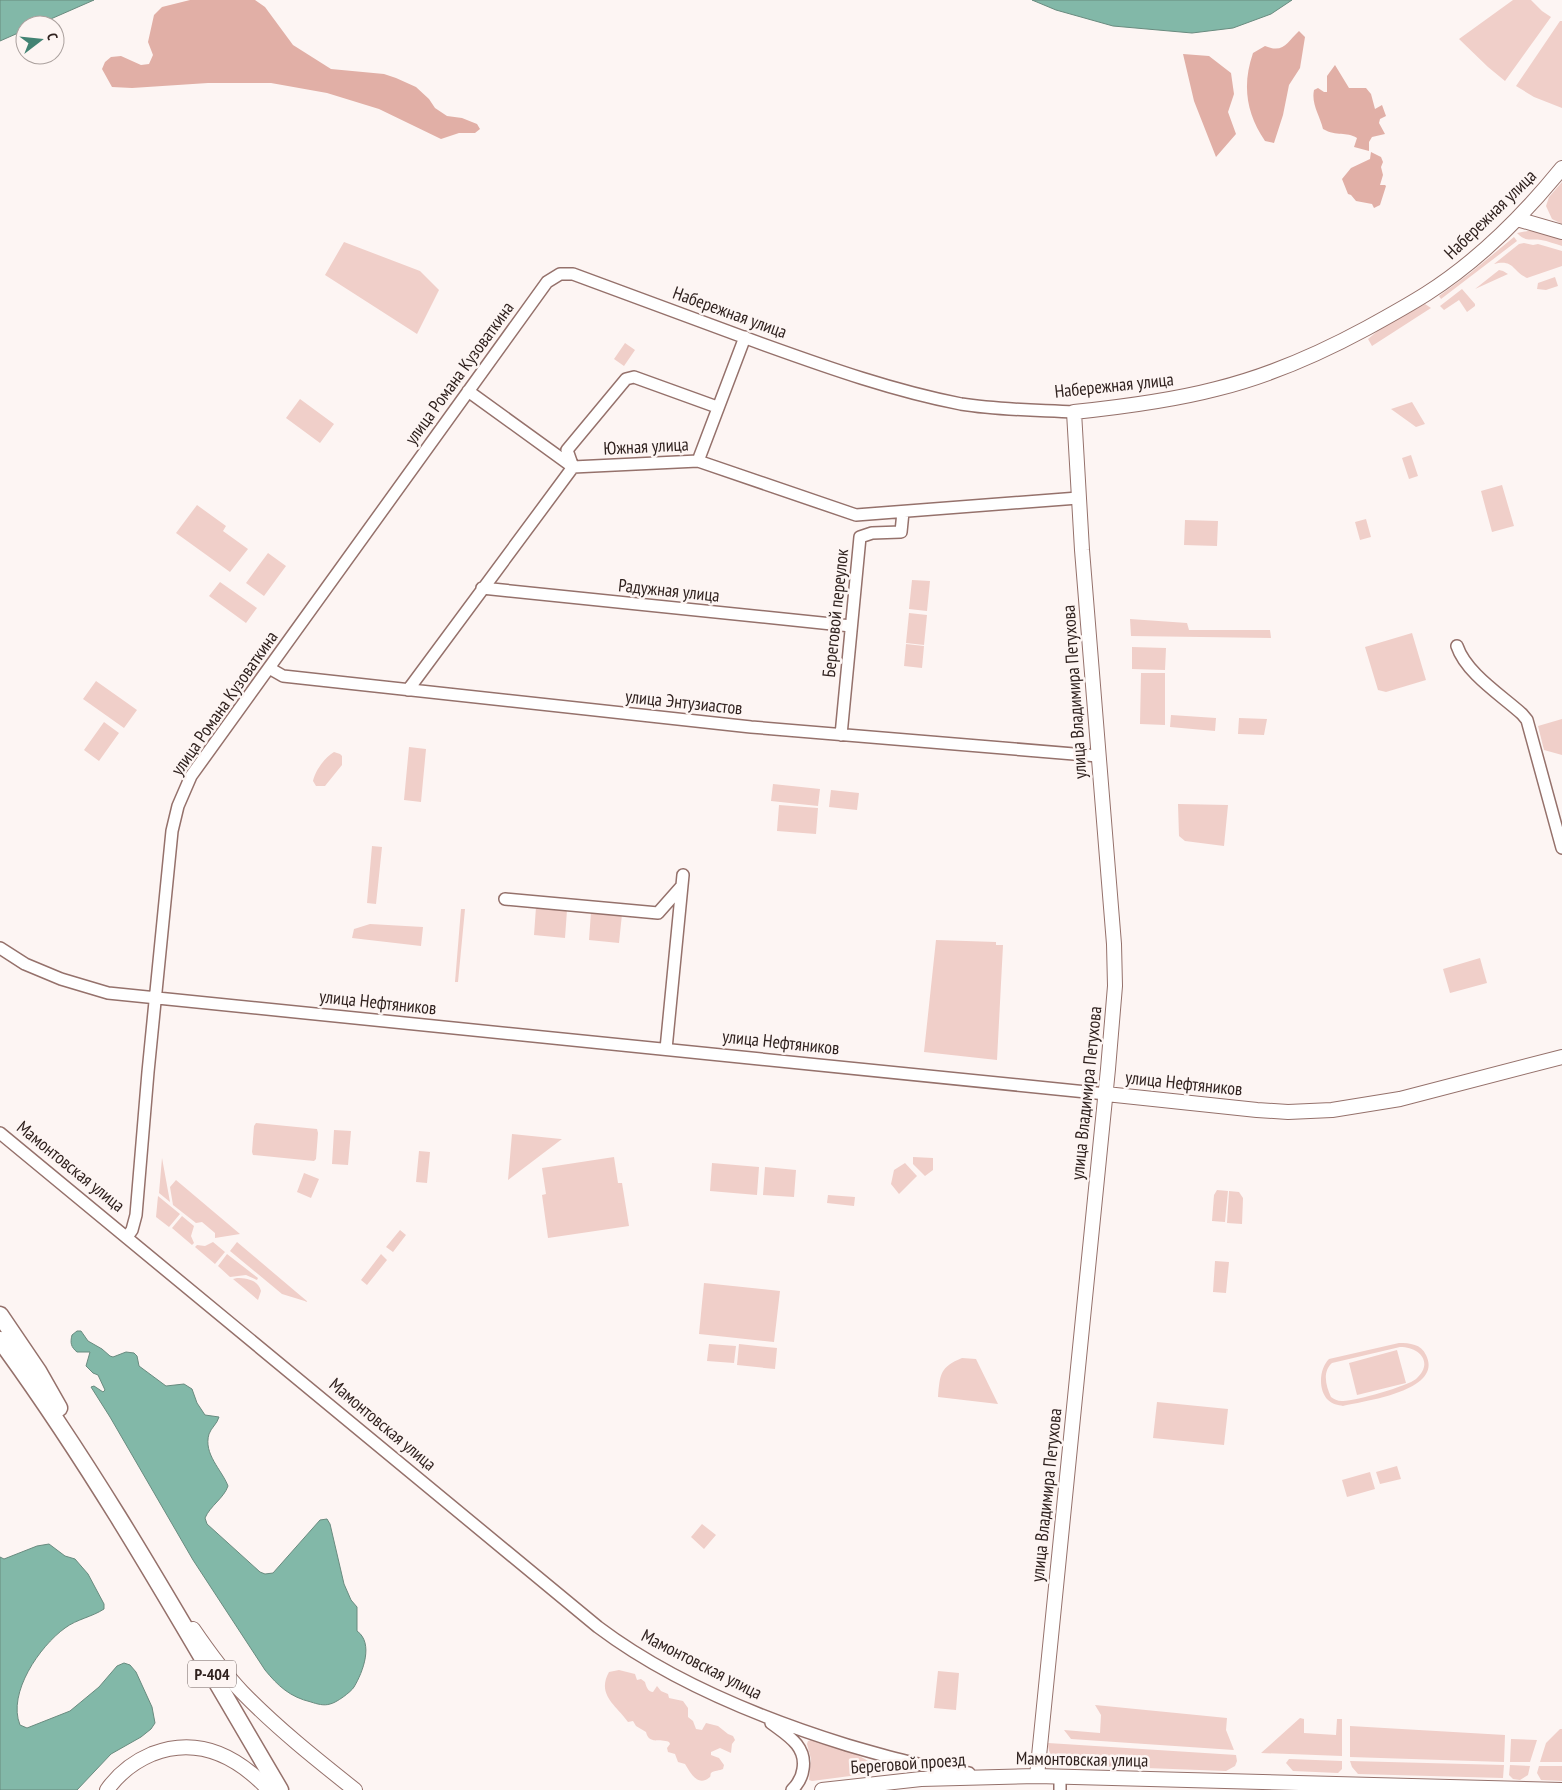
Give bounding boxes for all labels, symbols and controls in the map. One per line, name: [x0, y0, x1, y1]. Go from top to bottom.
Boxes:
north arrow: [15, 15, 65, 65]
text: С: [43, 31, 62, 43]
street label: Набережная улица: [1439, 164, 1541, 264]
street label: Набережная улица: [670, 281, 790, 343]
street label: улица Романа Кузоваткина: [399, 297, 519, 449]
street label: Набережная улица: [1053, 367, 1175, 403]
street label: Южная улица: [603, 432, 689, 460]
street label: Береговой переулок: [817, 548, 853, 678]
street label: Радужная улица: [617, 573, 721, 607]
street label: улица Владимира Петухова: [1056, 604, 1092, 780]
street label: улица Романа Кузоваткина: [165, 626, 283, 780]
street label: улица Энтузиастов: [624, 684, 744, 720]
street label: улица Нефтяников: [318, 984, 438, 1020]
street label: улица Владимира Петухова: [1065, 1005, 1107, 1181]
street label: улица Нефтяников: [721, 1024, 841, 1060]
street label: улица Нефтяников: [1124, 1065, 1244, 1101]
street label: Мамонтовская улица: [12, 1115, 130, 1217]
street label: Мамонтовская улица: [325, 1373, 441, 1475]
street label: улица Владимира Петухова: [1025, 1407, 1067, 1583]
street label: Мамонтовская улица: [638, 1624, 766, 1704]
road number: Р-404: [188, 1660, 236, 1688]
street label: Мамонтовская улица: [1016, 1746, 1148, 1772]
street label: Береговой проезд: [850, 1747, 966, 1778]

